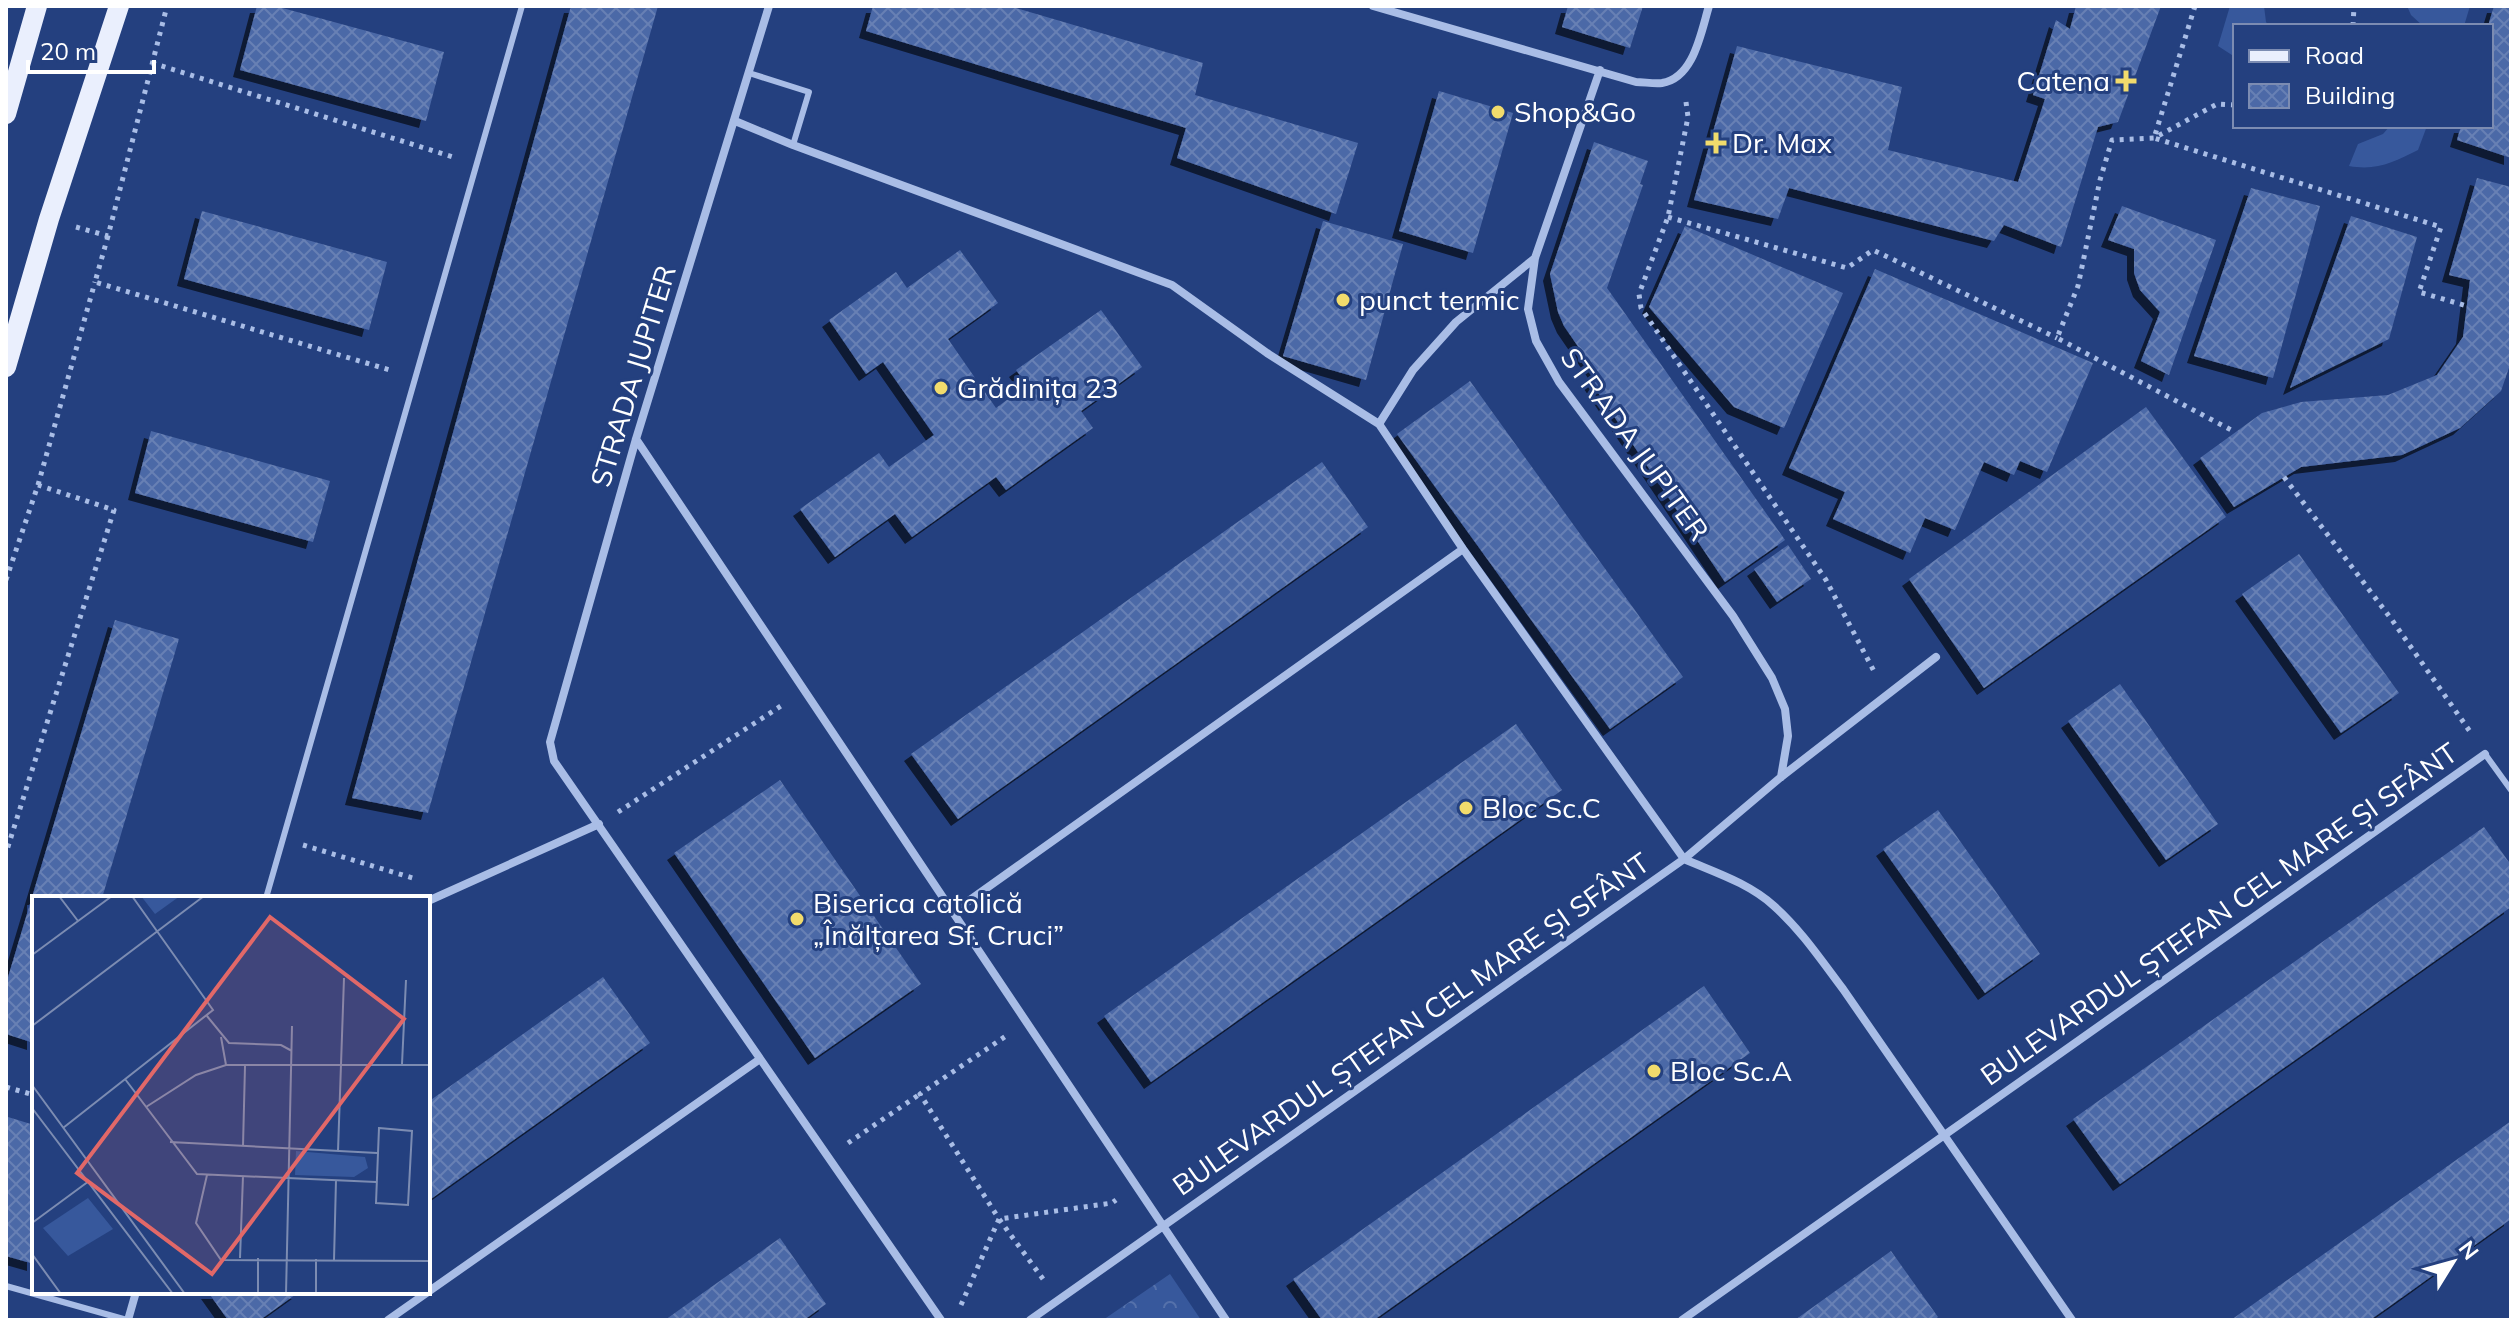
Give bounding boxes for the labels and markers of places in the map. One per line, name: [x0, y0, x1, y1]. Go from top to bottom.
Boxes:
place label: Catena: [2016, 63, 2110, 98]
marker: Catena: [2117, 72, 2135, 90]
place label: Shop&Go: [1514, 94, 1636, 129]
marker: Shop&Go: [1489, 103, 1507, 121]
place label: Dr. Max: [1732, 125, 1832, 160]
marker: Dr. Max: [1707, 134, 1725, 152]
place label: punct termic: [1359, 282, 1520, 317]
marker: punct termic: [1334, 291, 1352, 309]
place label: Grădinița 23: [957, 370, 1118, 406]
marker: Grădinița 23: [932, 379, 950, 397]
place label: Bloc Sc.C: [1482, 790, 1601, 825]
marker: Bloc Sc.C: [1457, 799, 1475, 817]
place label: Biserica catolică „Înălțarea Sf. Cruci”: [813, 885, 1064, 953]
marker: Biserica catolică „Înălțarea Sf. Cruci”: [788, 910, 806, 928]
place label: Bloc Sc.A: [1670, 1053, 1792, 1088]
marker: Bloc Sc.A: [1645, 1062, 1663, 1080]

